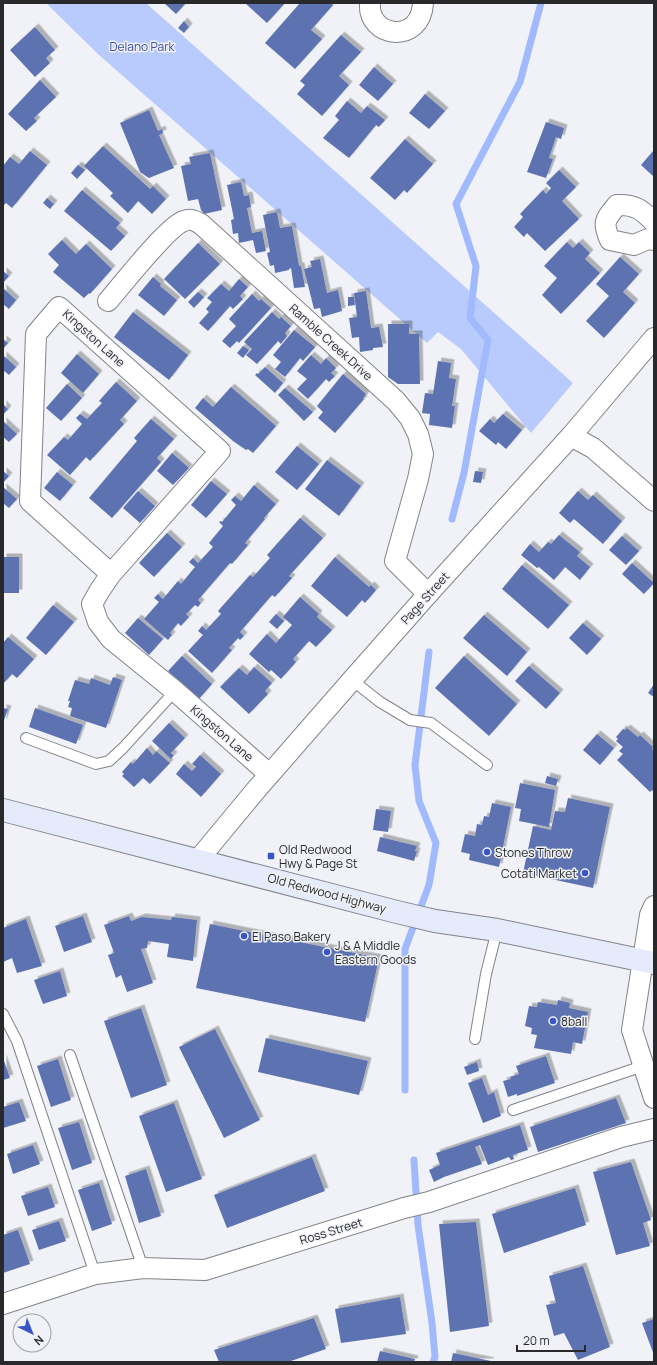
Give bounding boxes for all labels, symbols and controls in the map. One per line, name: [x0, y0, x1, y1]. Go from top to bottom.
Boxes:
park label: Delano Park: [109, 38, 176, 55]
street label: Ramble Creek Drive: [286, 300, 376, 384]
street label: Kingston Lane: [59, 305, 129, 371]
street label: Page Street: [397, 568, 453, 628]
street label: Kingston Lane: [187, 701, 257, 765]
place label: Old Redwood Hwy & Page St: [279, 841, 358, 872]
place label: Stones Throw: [495, 844, 571, 861]
marker: Stones Throw: [482, 847, 492, 857]
marker: Old Redwood Hwy & Page St: [266, 851, 276, 861]
place label: Cotati Market: [501, 865, 577, 882]
marker: Cotati Market: [580, 868, 590, 878]
street label: Old Redwood Highway: [266, 869, 389, 917]
place label: El Paso Bakery: [252, 928, 332, 945]
marker: El Paso Bakery: [239, 931, 249, 941]
place label: J & A Middle Eastern Goods: [335, 937, 416, 968]
marker: J & A Middle Eastern Goods: [322, 947, 332, 957]
place label: 8ball: [561, 1013, 587, 1030]
marker: 8ball: [548, 1016, 558, 1026]
street label: Ross Street: [298, 1213, 365, 1249]
north arrow: [12, 1313, 52, 1353]
scale bar: [517, 1327, 585, 1353]
text: N: [31, 1332, 47, 1349]
text: 20 m: [523, 1332, 550, 1349]

